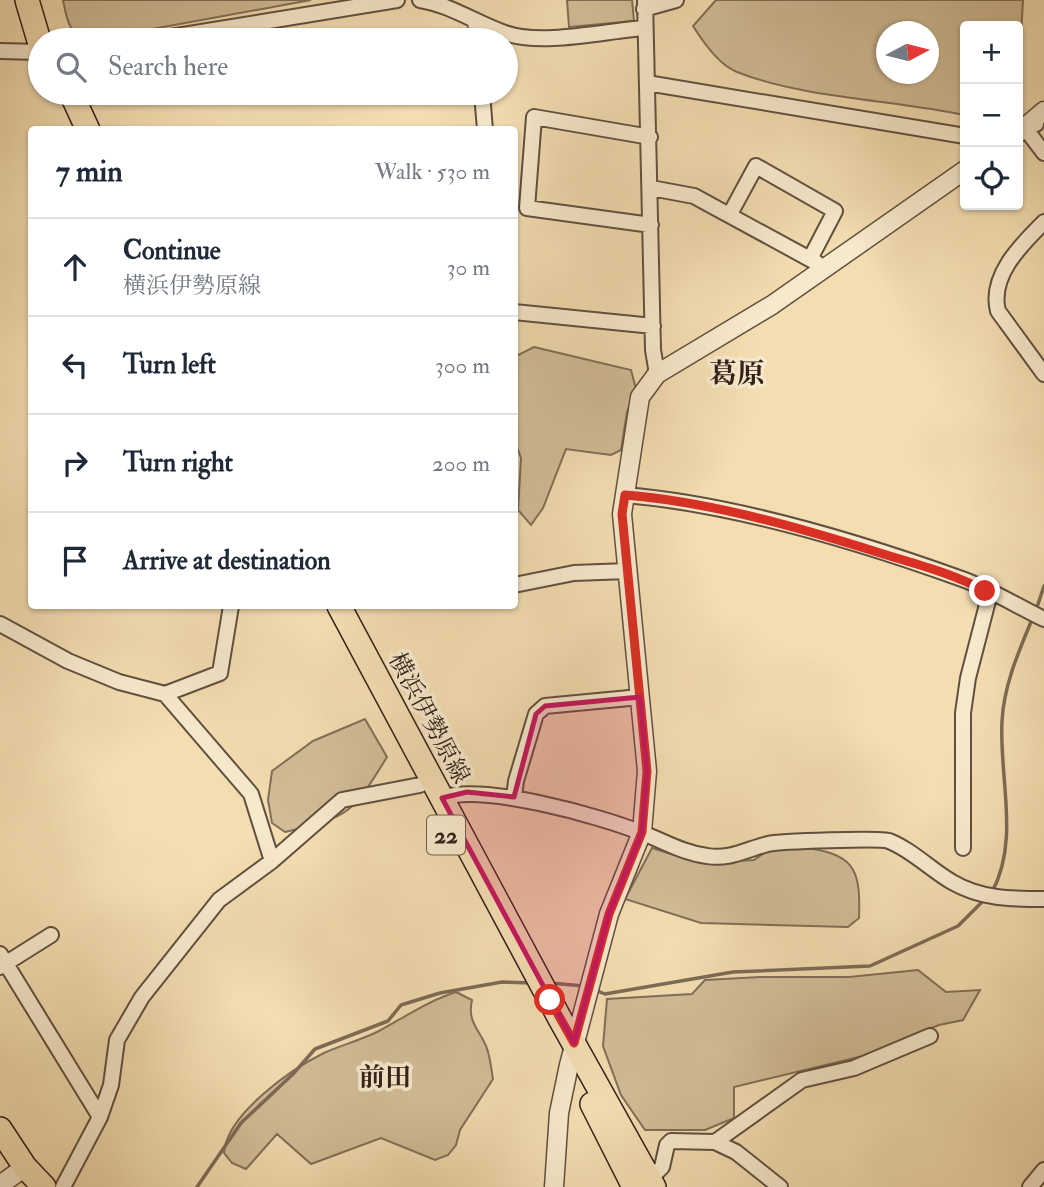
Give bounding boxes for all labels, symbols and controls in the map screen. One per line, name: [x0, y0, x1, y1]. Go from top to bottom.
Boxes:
north arrow: [876, 21, 939, 84]
map controls: [960, 21, 1023, 210]
button: +: [960, 21, 1023, 84]
search box: [28, 28, 518, 105]
icon: search: [52, 48, 90, 86]
text: Search here: [108, 51, 228, 83]
button: −: [960, 84, 1023, 147]
button: locate: [960, 147, 1023, 210]
text: 7 min: [56, 153, 123, 190]
text: Walk · 530 m: [375, 157, 490, 186]
text: Continue: [123, 235, 221, 267]
icon: ahead: [56, 248, 94, 286]
text: 30 m: [447, 253, 490, 282]
text: 横浜伊勢原線: [123, 271, 261, 300]
icon: left: [56, 346, 94, 384]
text: Turn left: [123, 349, 216, 381]
text: 300 m: [435, 351, 490, 380]
district label: 葛原: [709, 357, 765, 392]
icon: right: [56, 444, 94, 482]
text: Turn right: [123, 447, 233, 479]
text: 200 m: [432, 449, 490, 478]
icon: arrive: [56, 542, 94, 580]
text: Arrive at destination: [123, 545, 331, 577]
route end: [969, 575, 1000, 606]
street label: 横浜伊勢原線: [382, 647, 476, 789]
road number: 22: [427, 816, 465, 855]
route start: [534, 984, 565, 1015]
district label: 前田: [359, 1062, 411, 1094]

